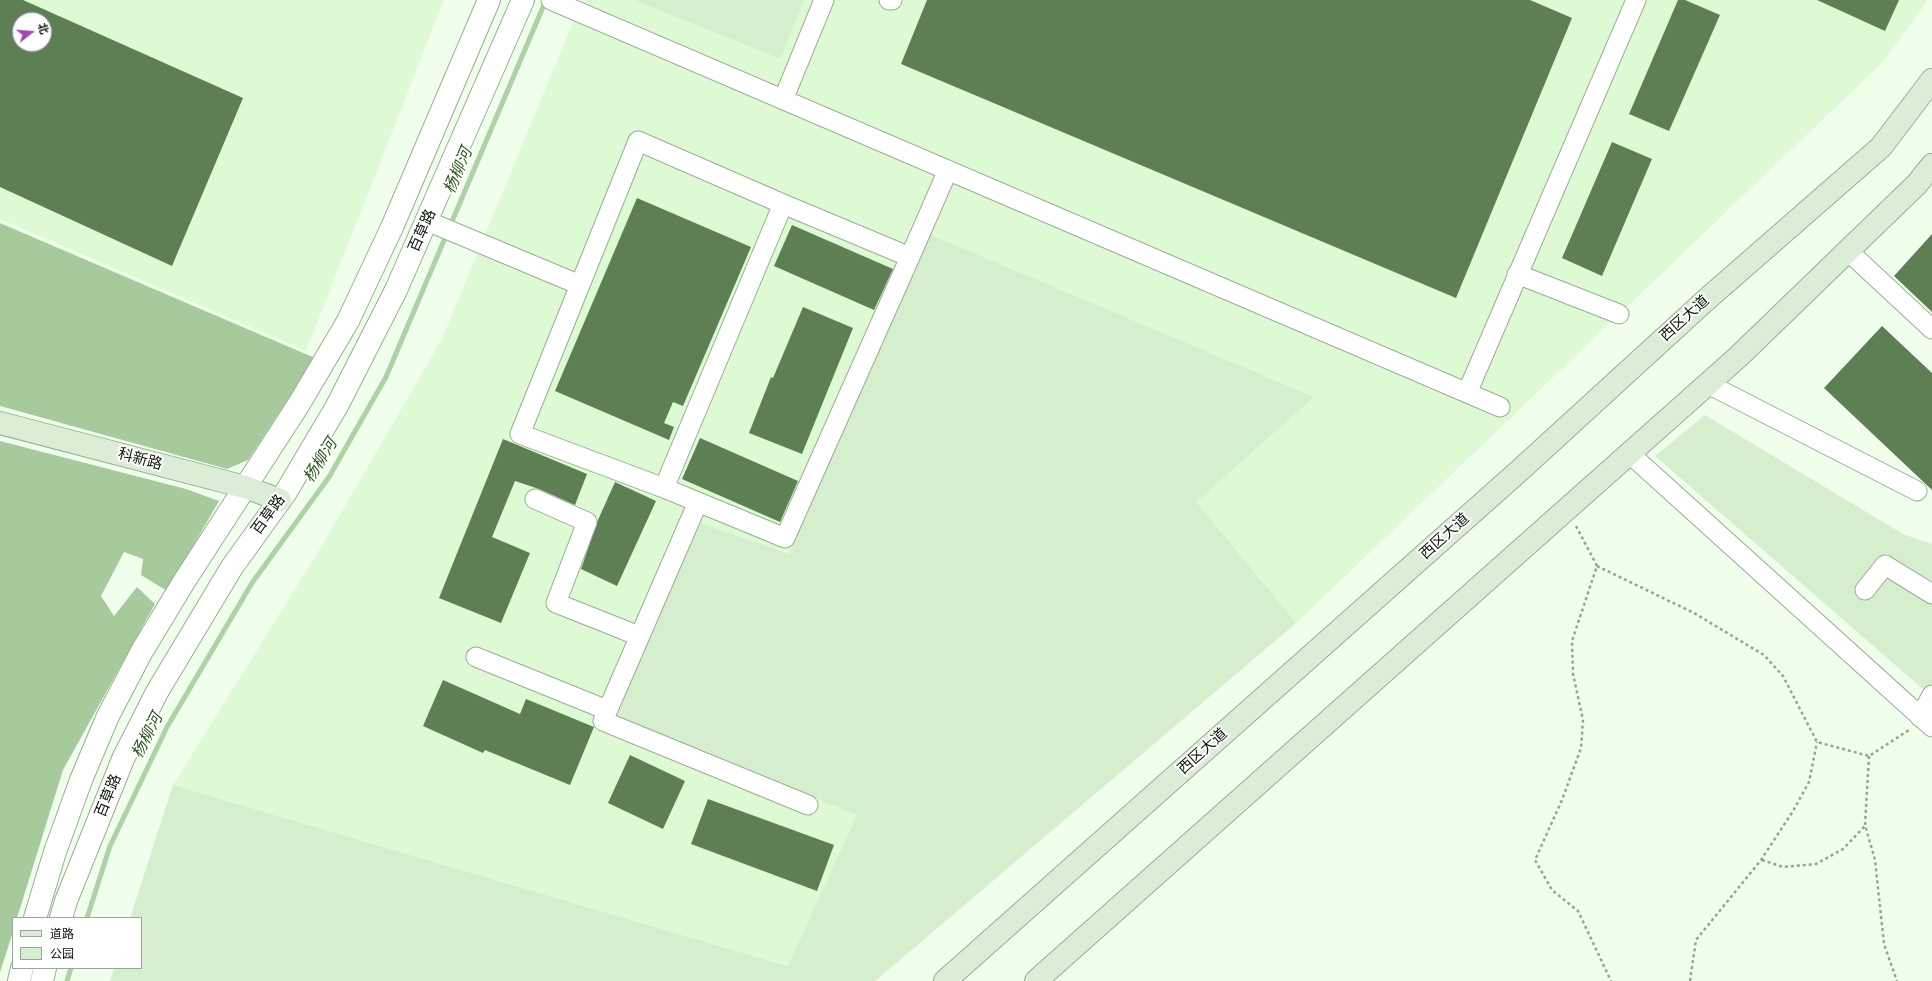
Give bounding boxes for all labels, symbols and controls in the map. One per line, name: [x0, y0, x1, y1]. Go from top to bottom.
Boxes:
north arrow: [12, 12, 52, 52]
text: 北: [35, 21, 51, 36]
water label: 杨柳河: [441, 145, 477, 197]
street label: 百草路: [406, 207, 440, 255]
street label: 西区大道: [1657, 292, 1713, 346]
water label: 杨柳河: [300, 436, 342, 486]
street label: 科新路: [116, 445, 164, 475]
street label: 百草路: [248, 492, 290, 538]
street label: 西区大道: [1417, 510, 1473, 564]
water label: 杨柳河: [129, 710, 167, 762]
street label: 西区大道: [1175, 725, 1231, 779]
street label: 百草路: [92, 772, 126, 820]
legend: [12, 917, 142, 969]
text: 道路: [50, 927, 74, 942]
text: 公园: [50, 947, 74, 962]

